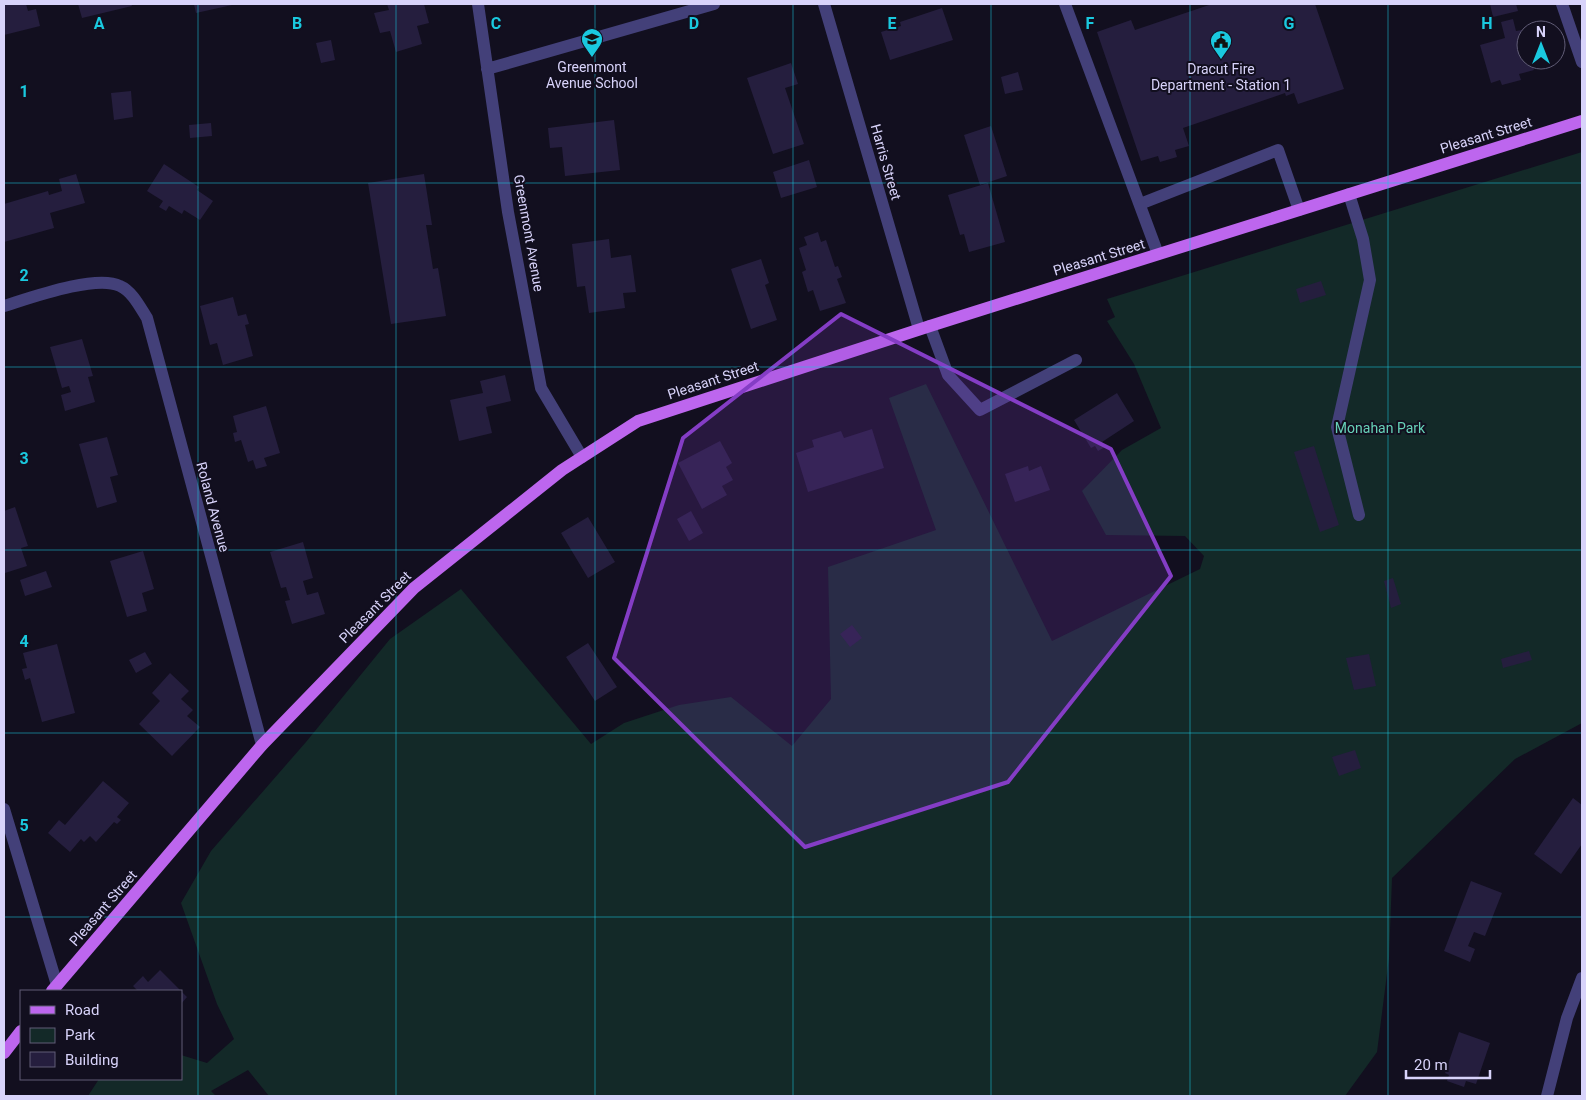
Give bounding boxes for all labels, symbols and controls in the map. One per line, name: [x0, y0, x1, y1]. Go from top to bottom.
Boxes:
text: A: [94, 14, 105, 33]
text: B: [292, 14, 302, 33]
text: C: [491, 14, 501, 33]
text: D: [689, 14, 699, 33]
text: E: [888, 14, 897, 33]
text: F: [1086, 14, 1095, 33]
text: G: [1284, 14, 1295, 33]
text: H: [1481, 14, 1493, 33]
north arrow: [1516, 20, 1566, 70]
text: N: [1536, 24, 1546, 40]
school or university icon: Greenmont Avenue School: [580, 27, 604, 58]
public building icon: Dracut Fire Department - Station 1: [1209, 29, 1233, 60]
place label: Greenmont Avenue School: [546, 59, 638, 91]
place label: Dracut Fire Department - Station 1: [1151, 61, 1291, 93]
text: 1: [19, 82, 29, 101]
street label: Pleasant Street: [1438, 113, 1534, 157]
street label: Harris Street: [868, 122, 905, 202]
street label: Greenmont Avenue: [511, 173, 547, 293]
street label: Pleasant Street: [1051, 235, 1147, 279]
text: 2: [19, 266, 29, 285]
street label: Pleasant Street: [665, 358, 761, 402]
park label: Monahan Park: [1335, 420, 1426, 436]
text: 3: [19, 449, 29, 468]
street label: Roland Avenue: [193, 460, 233, 554]
street label: Pleasant Street: [336, 568, 414, 646]
text: 4: [19, 632, 29, 651]
text: 5: [19, 816, 29, 835]
street label: Pleasant Street: [66, 867, 140, 949]
legend: [20, 990, 182, 1080]
text: Road: [65, 1001, 99, 1019]
text: Park: [65, 1026, 96, 1044]
scale bar: [1406, 1048, 1490, 1080]
text: Building: [65, 1051, 119, 1069]
text: 20 m: [1414, 1056, 1448, 1074]

